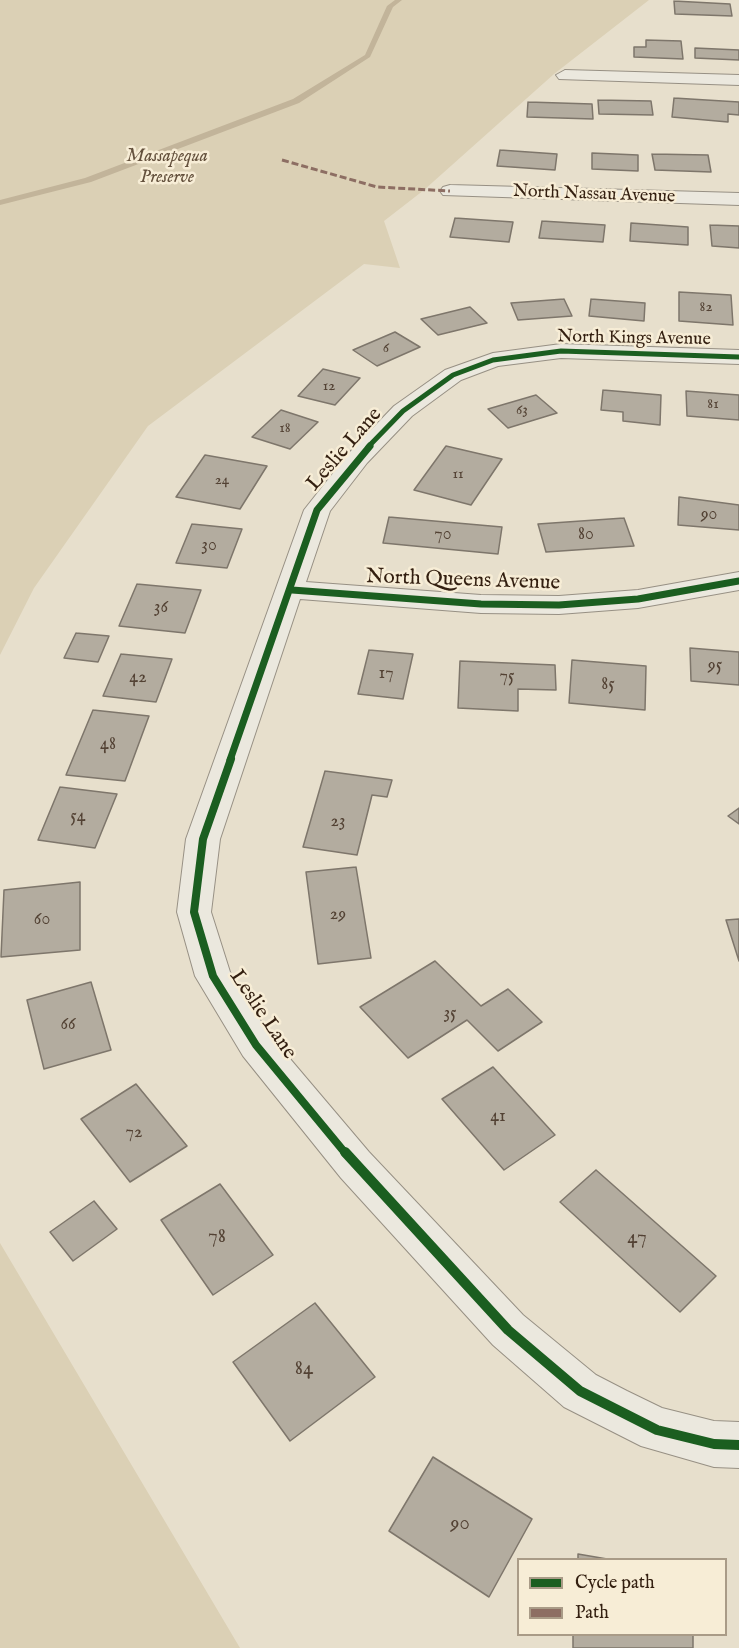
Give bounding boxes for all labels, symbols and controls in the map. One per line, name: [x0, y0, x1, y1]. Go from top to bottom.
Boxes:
park label: Massapequa Preserve: [126, 146, 208, 188]
street label: North Nassau Avenue: [512, 181, 676, 209]
house number: 82: [700, 299, 712, 317]
street label: North Kings Avenue: [557, 327, 711, 351]
house number: 6: [383, 340, 389, 358]
house number: 12: [323, 378, 335, 396]
house number: 81: [707, 396, 719, 414]
house number: 63: [516, 402, 528, 420]
street label: Leslie Lane: [302, 403, 388, 497]
house number: 18: [279, 420, 291, 438]
house number: 11: [452, 466, 464, 484]
house number: 24: [215, 472, 229, 490]
house number: 90: [701, 504, 717, 526]
house number: 70: [434, 524, 452, 546]
house number: 80: [578, 524, 594, 546]
house number: 30: [201, 535, 217, 557]
street label: North Queens Avenue: [366, 565, 560, 597]
house number: 36: [154, 597, 168, 619]
house number: 95: [708, 655, 722, 677]
house number: 17: [378, 663, 394, 685]
house number: 75: [500, 666, 514, 688]
house number: 42: [129, 667, 147, 689]
house number: 85: [601, 674, 615, 696]
house number: 48: [100, 734, 116, 756]
house number: 54: [70, 806, 86, 828]
house number: 23: [330, 811, 346, 833]
house number: 29: [330, 904, 346, 926]
house number: 60: [34, 909, 50, 931]
street label: Leslie Lane: [223, 965, 301, 1065]
house number: 35: [443, 1003, 457, 1025]
house number: 66: [60, 1014, 76, 1036]
house number: 41: [490, 1106, 506, 1128]
house number: 72: [126, 1122, 142, 1144]
house number: 78: [208, 1225, 226, 1251]
house number: 47: [627, 1226, 647, 1252]
house number: 84: [295, 1357, 313, 1383]
house number: 90: [450, 1512, 470, 1538]
legend: [517, 1558, 727, 1636]
text: Cycle path: [575, 1572, 655, 1595]
text: Path: [575, 1602, 609, 1625]

